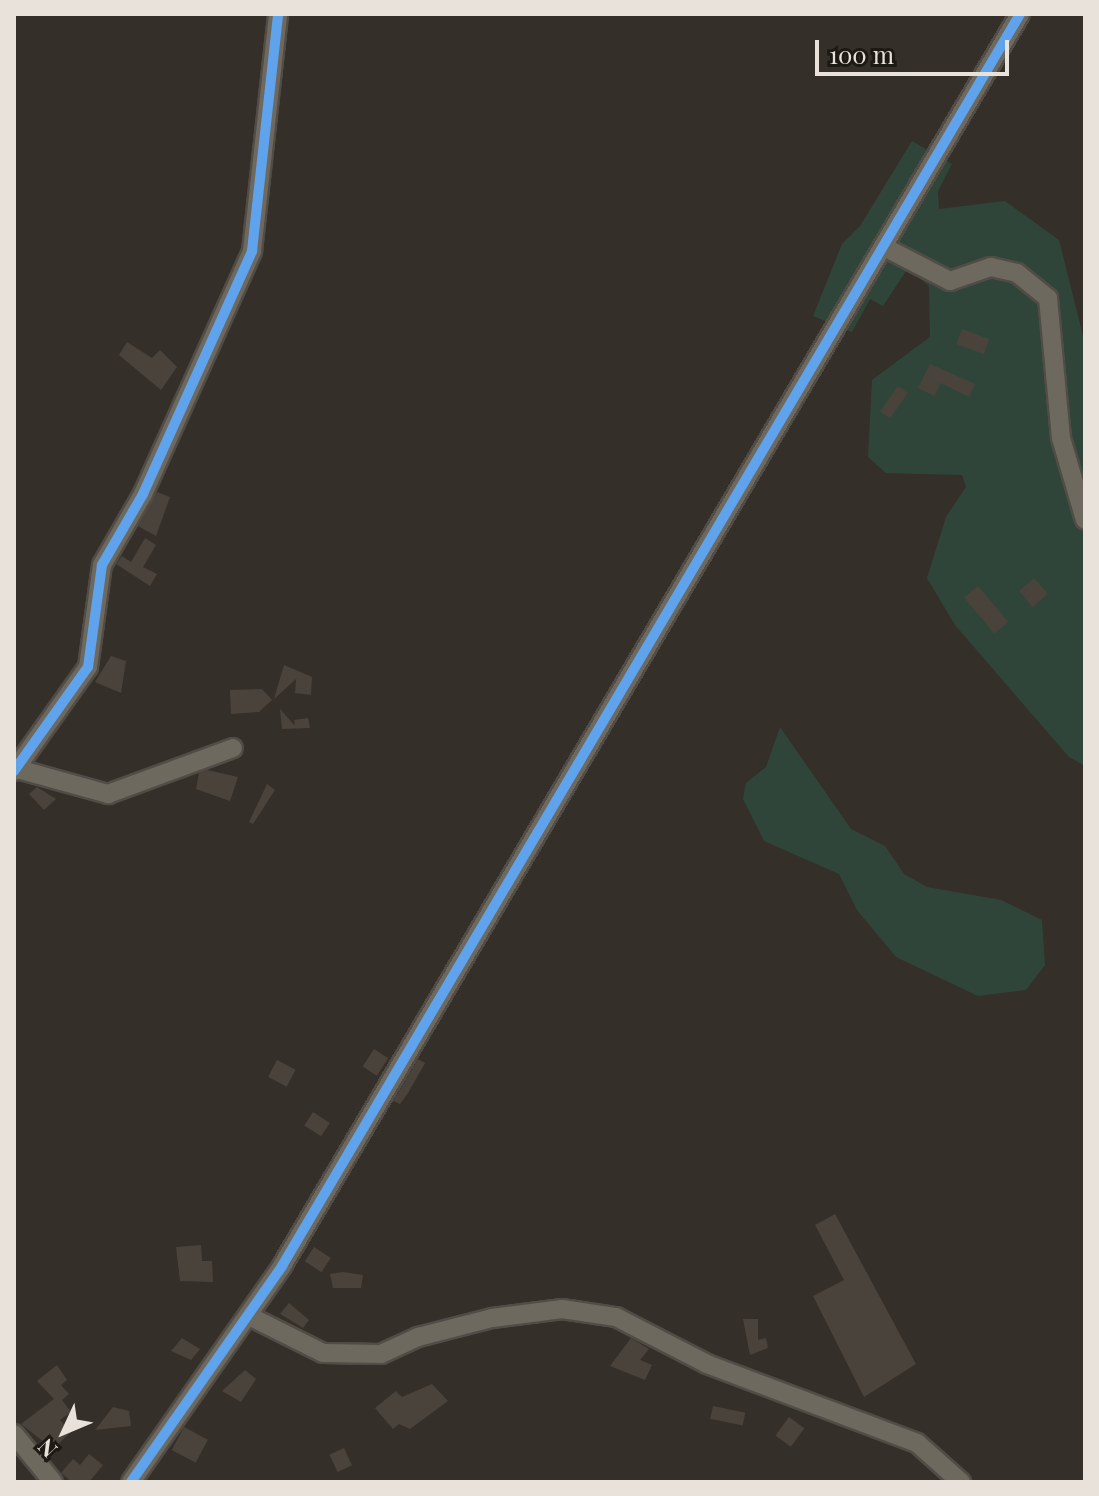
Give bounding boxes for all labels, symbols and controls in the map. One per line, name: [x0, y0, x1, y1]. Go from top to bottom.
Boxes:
scale bar: [819, 24, 1013, 74]
text: 100 m: [829, 38, 894, 70]
north arrow: [24, 1392, 104, 1472]
text: N: [30, 1433, 63, 1465]

